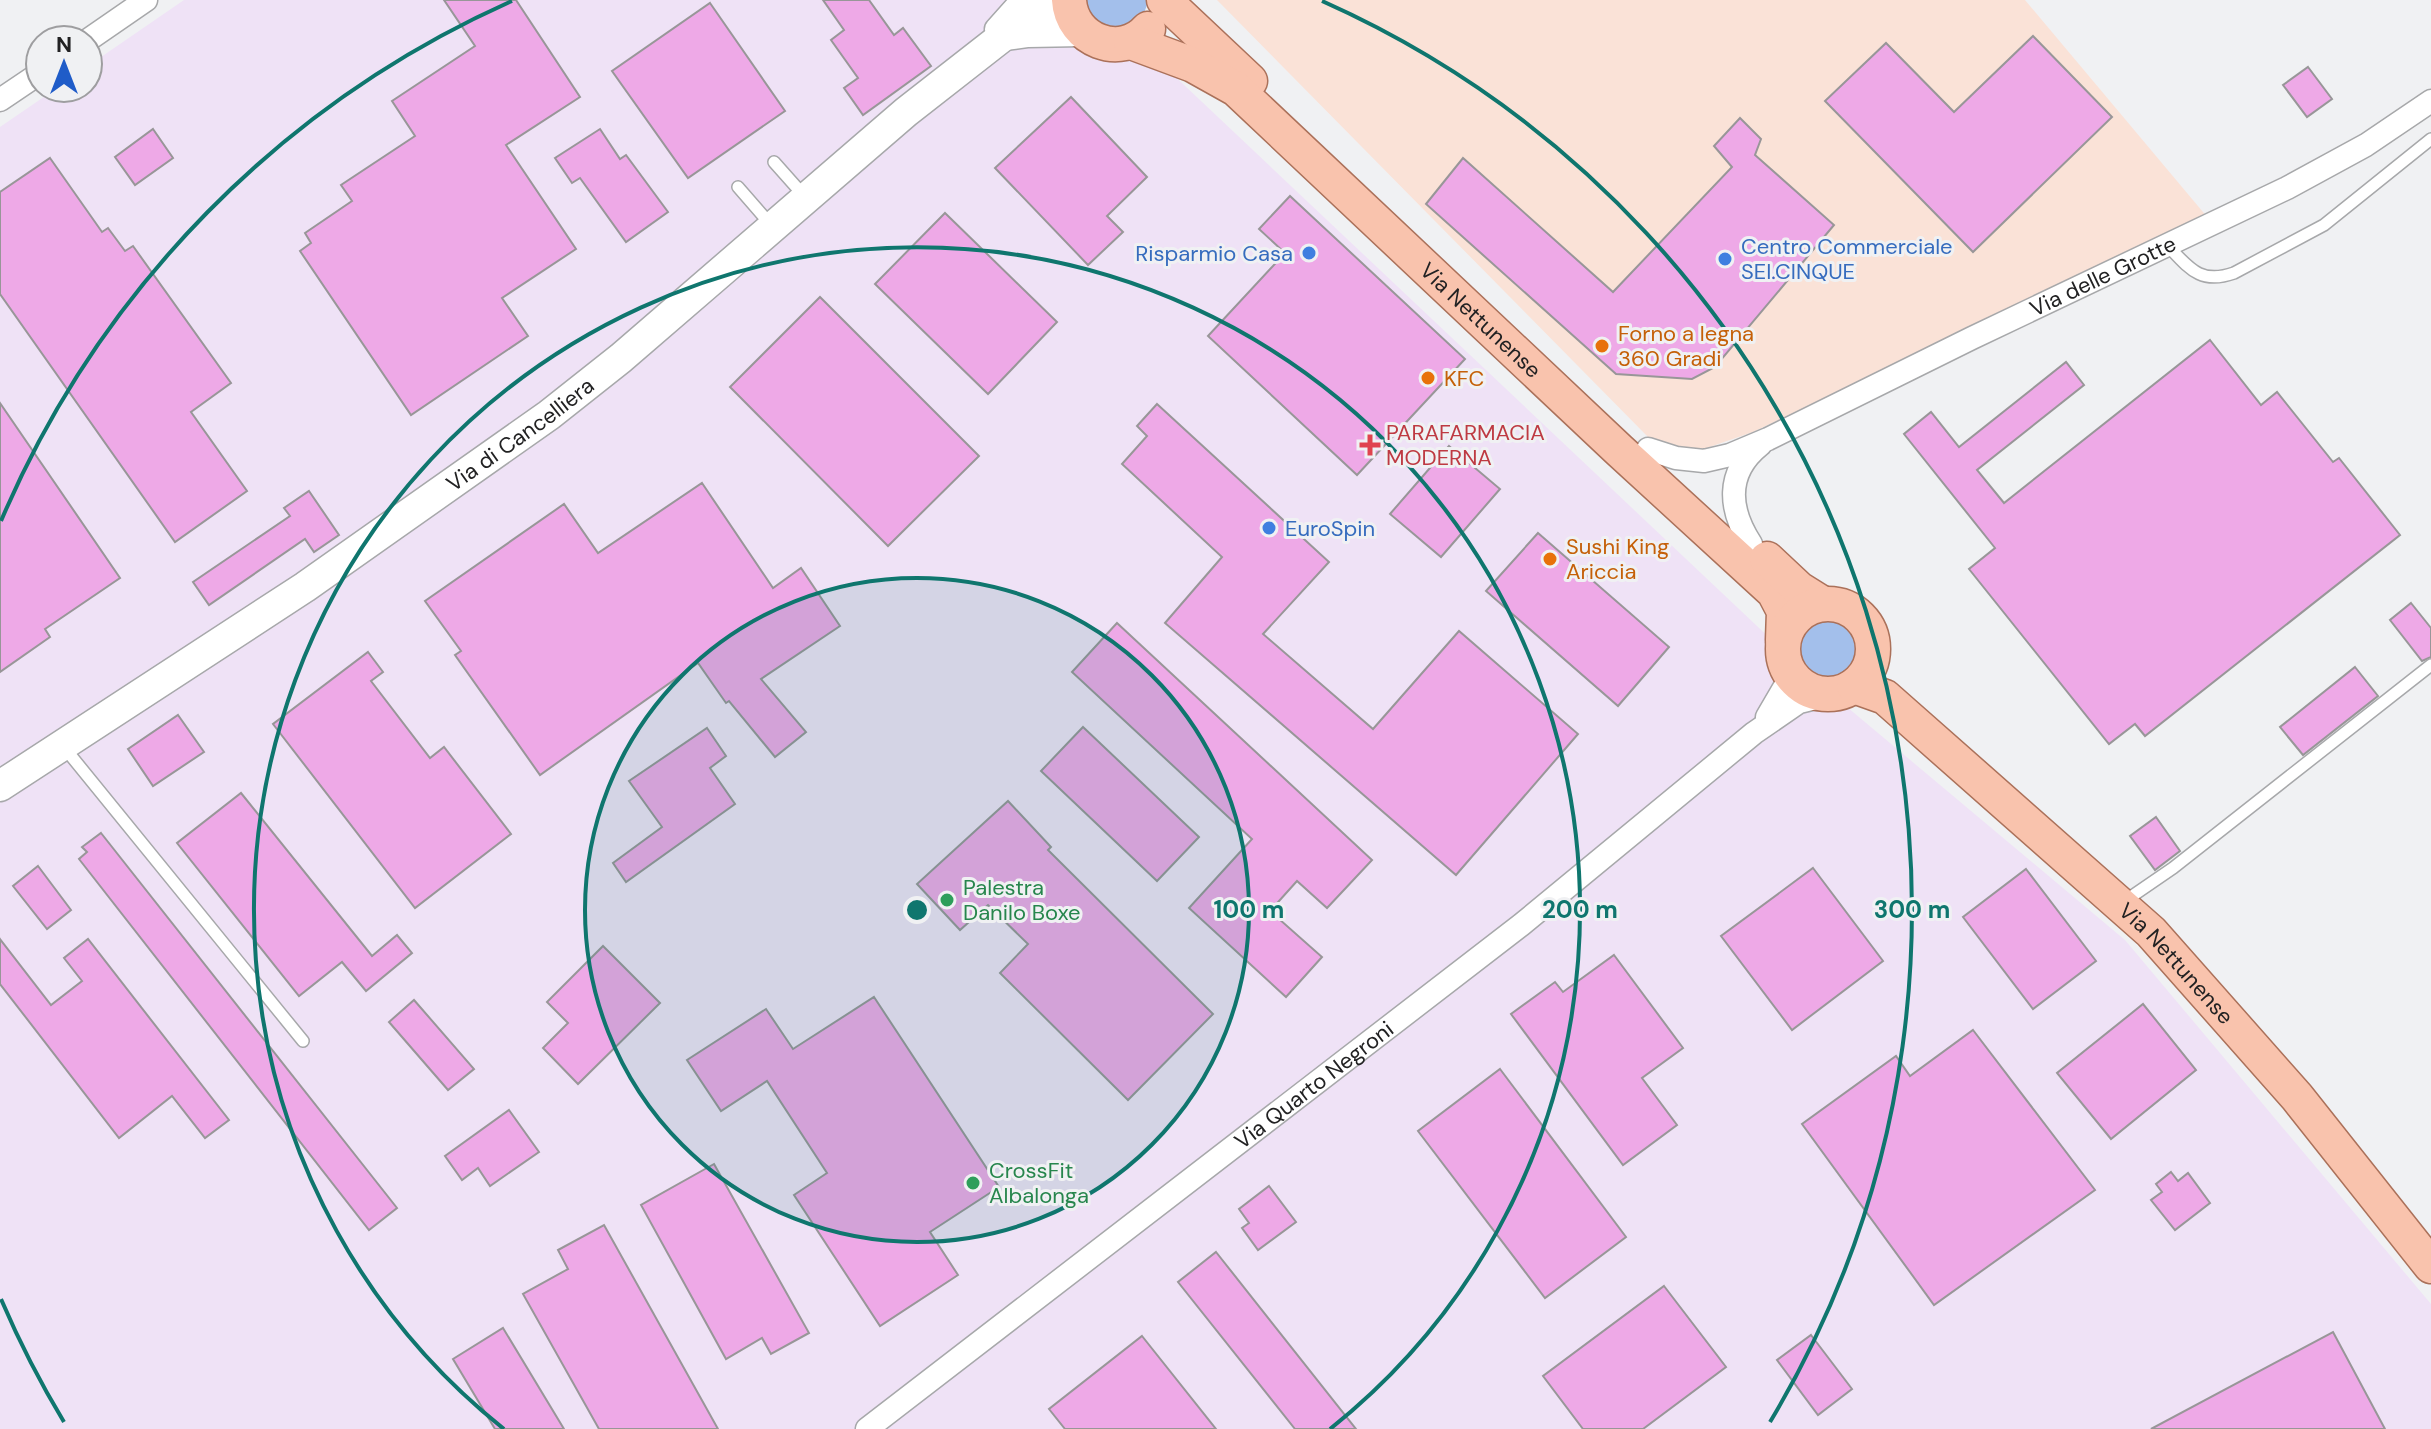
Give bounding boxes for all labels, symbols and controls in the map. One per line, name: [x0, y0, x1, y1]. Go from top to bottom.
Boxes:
north arrow: [24, 24, 104, 104]
text: N: [56, 30, 72, 59]
street label: Via delle Grotte: [2025, 228, 2181, 323]
place label: Centro Commerciale SEI.CINQUE: [1741, 232, 1953, 286]
place label: Risparmio Casa: [1135, 239, 1293, 268]
marker: Risparmio Casa: [1300, 244, 1318, 262]
marker: Centro Commerciale SEI.CINQUE: [1716, 250, 1734, 268]
street label: Via Nettunense: [1414, 256, 1548, 384]
place label: Forno a legna 360 Gradi: [1618, 319, 1754, 373]
marker: Forno a legna 360 Gradi: [1593, 337, 1611, 355]
place label: KFC: [1444, 364, 1484, 393]
marker: KFC: [1419, 369, 1437, 387]
street label: Via di Cancelliera: [440, 371, 600, 498]
place label: PARAFARMACIA MODERNA: [1386, 418, 1545, 472]
marker: PARAFARMACIA MODERNA: [1361, 436, 1379, 454]
place label: EuroSpin: [1285, 514, 1375, 543]
marker: EuroSpin: [1260, 519, 1278, 537]
place label: Sushi King Ariccia: [1566, 532, 1669, 586]
marker: Sushi King Ariccia: [1541, 550, 1559, 568]
place label: Palestra Danilo Boxe: [963, 873, 1081, 927]
marker: Palestra Danilo Boxe: [938, 891, 956, 909]
text: 100 m: [1214, 894, 1284, 925]
text: 200 m: [1542, 894, 1618, 925]
text: 300 m: [1874, 894, 1950, 925]
centre of rings: [903, 896, 931, 924]
street label: Via Nettunense: [2113, 896, 2240, 1030]
street label: Via Quarto Negroni: [1228, 1014, 1399, 1155]
place label: CrossFit Albalonga: [989, 1156, 1089, 1210]
marker: CrossFit Albalonga: [964, 1174, 982, 1192]

